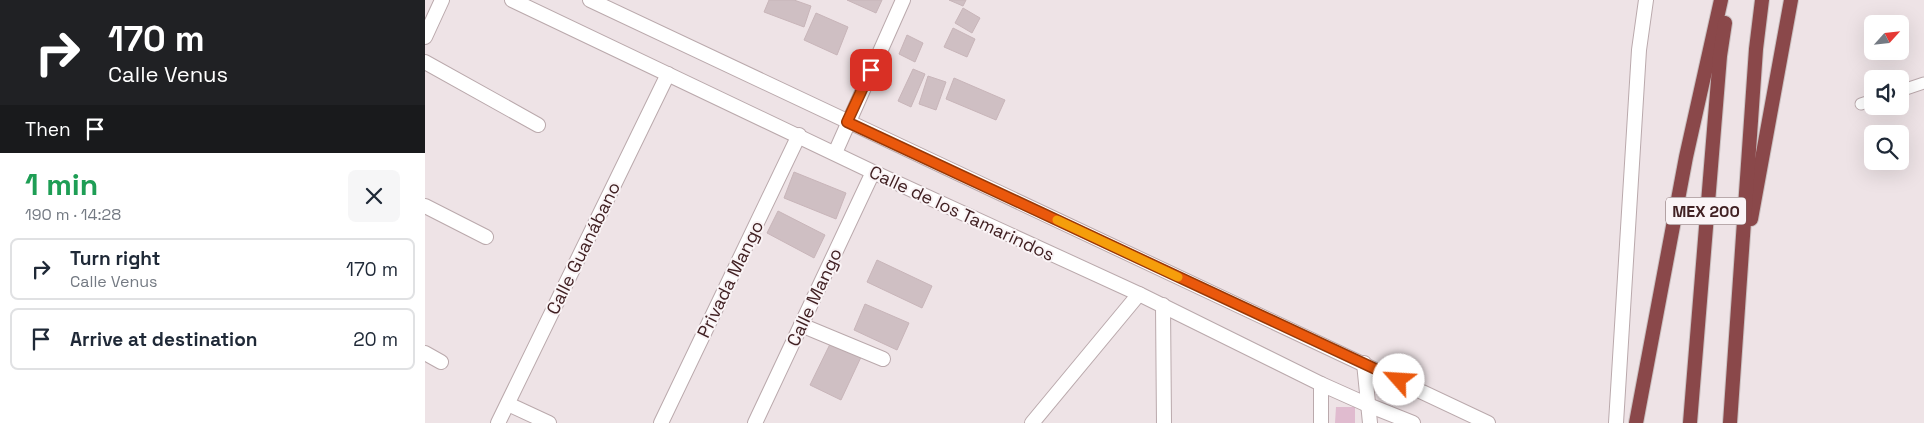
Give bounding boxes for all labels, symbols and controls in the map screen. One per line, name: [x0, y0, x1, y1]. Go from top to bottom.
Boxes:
north arrow: [1864, 15, 1909, 60]
map controls: [1864, 15, 1909, 170]
text: 170 m: [108, 17, 205, 61]
icon: right: [25, 20, 90, 85]
pin: [850, 49, 892, 91]
icon: arrive: [857, 56, 885, 84]
text: Calle Venus: [108, 60, 228, 88]
button: sound: [1864, 70, 1909, 115]
icon: arrive: [81, 115, 109, 143]
text: Then: [25, 117, 71, 142]
button: search: [1864, 125, 1909, 170]
street label: Calle de los Tamarindos: [866, 160, 1058, 266]
text: 1 min: [25, 165, 98, 204]
button: close: [348, 170, 400, 222]
street label: Calle Guanábano: [541, 178, 625, 318]
road number: MEX 200: [1666, 198, 1746, 225]
text: 190 m · 14:28: [25, 204, 121, 225]
street label: Privada Mango: [692, 217, 768, 341]
street label: Calle Mango: [781, 244, 847, 350]
text: Turn right: [70, 246, 160, 271]
icon: right: [27, 255, 55, 283]
text: 170 m: [346, 257, 398, 282]
text: Calle Venus: [70, 271, 157, 292]
icon: arrive: [27, 325, 55, 353]
text: Arrive at destination: [70, 327, 258, 352]
text: 20 m: [353, 327, 398, 352]
position arrow: [1372, 353, 1424, 405]

